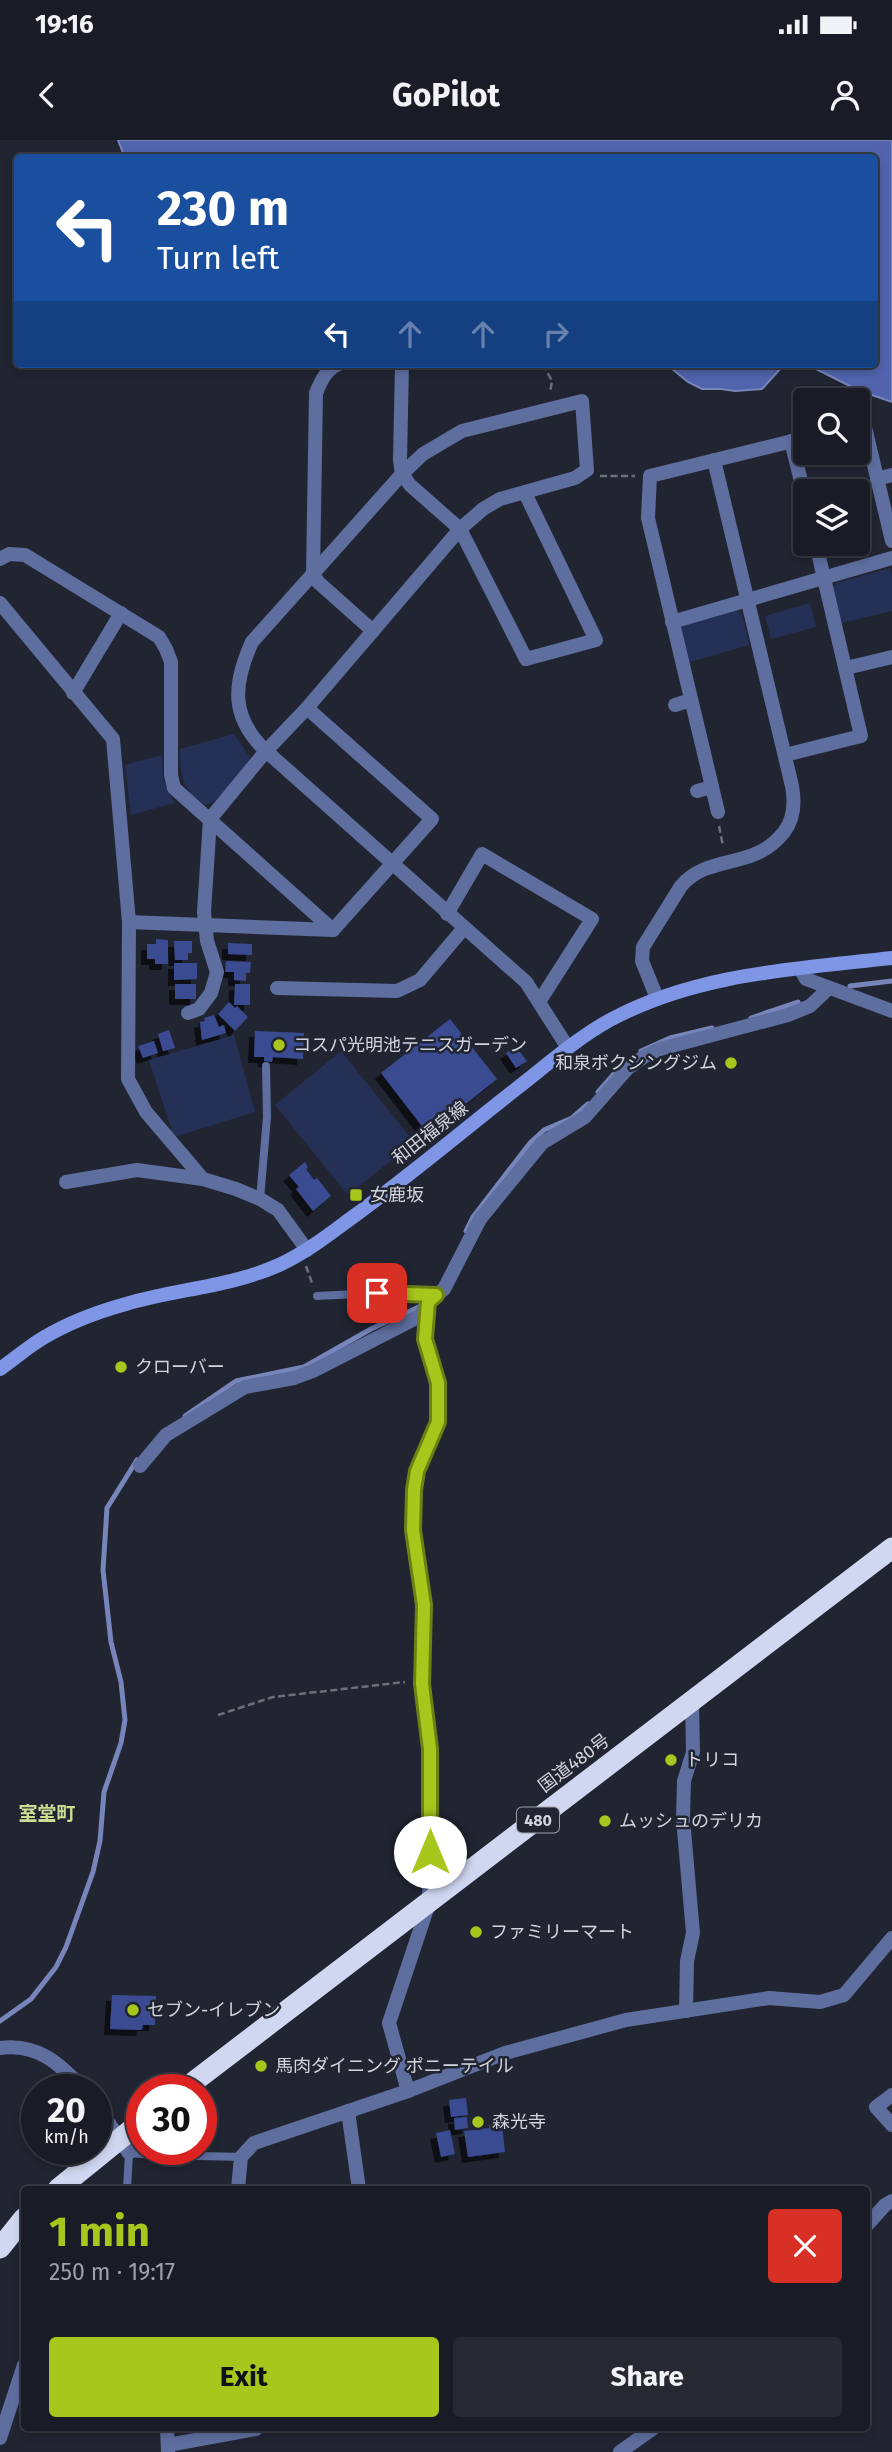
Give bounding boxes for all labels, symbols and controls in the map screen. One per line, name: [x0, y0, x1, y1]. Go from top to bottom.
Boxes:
text: 19:16: [35, 9, 94, 40]
icon: back: [28, 76, 66, 114]
text: GoPilot: [392, 76, 500, 114]
icon: person: [826, 76, 864, 114]
text: 230 m: [157, 179, 289, 238]
icon: left: [42, 182, 133, 273]
text: Turn left: [157, 239, 279, 277]
icon: left: [318, 315, 356, 353]
icon: ahead: [391, 315, 429, 353]
icon: ahead: [464, 315, 502, 353]
icon: right: [537, 315, 575, 353]
map controls: [793, 388, 870, 556]
button: search: [793, 388, 870, 465]
button: layers: [793, 479, 870, 556]
place label: コスパ光明池テニスガーデン: [293, 1034, 527, 1056]
marker: コスパ光明池テニスガーデン: [271, 1037, 287, 1053]
place label: 和泉ボクシングジム: [555, 1052, 717, 1074]
marker: 和泉ボクシングジム: [723, 1055, 739, 1071]
street label: 和田福泉線: [388, 1097, 472, 1169]
place label: 女鹿坂: [370, 1184, 424, 1206]
marker: 女鹿坂: [348, 1187, 364, 1203]
pin: [347, 1263, 407, 1323]
icon: arrive: [358, 1274, 396, 1312]
place label: クローバー: [135, 1356, 225, 1378]
marker: クローバー: [113, 1359, 129, 1375]
street label: 国道480号: [534, 1729, 614, 1797]
place label: トリコ: [685, 1749, 739, 1771]
marker: トリコ: [663, 1752, 679, 1768]
district label: 室堂町: [18, 1802, 76, 1825]
road number: 480: [517, 1808, 559, 1832]
place label: ムッシュのデリカ: [619, 1810, 763, 1832]
marker: ムッシュのデリカ: [597, 1813, 613, 1829]
position arrow: [393, 1815, 467, 1889]
place label: ファミリーマート: [490, 1921, 634, 1943]
marker: ファミリーマート: [468, 1924, 484, 1940]
place label: セブン-イレブン: [147, 1999, 280, 2021]
marker: セブン-イレブン: [125, 2002, 141, 2018]
place label: 馬肉ダイニング ポニーテイル: [275, 2055, 514, 2077]
marker: 馬肉ダイニング ポニーテイル: [253, 2058, 269, 2074]
speed limit sign: 30: [126, 2074, 217, 2165]
text: 20: [47, 2089, 86, 2131]
place label: 森光寺: [492, 2111, 546, 2133]
marker: 森光寺: [470, 2114, 486, 2130]
text: km/h: [44, 2126, 89, 2148]
text: 1 min: [49, 2207, 150, 2257]
button: close: [768, 2209, 842, 2283]
text: 250 m · 19:17: [49, 2258, 175, 2286]
button: Exit: [49, 2337, 439, 2417]
button: Share: [453, 2337, 842, 2417]

